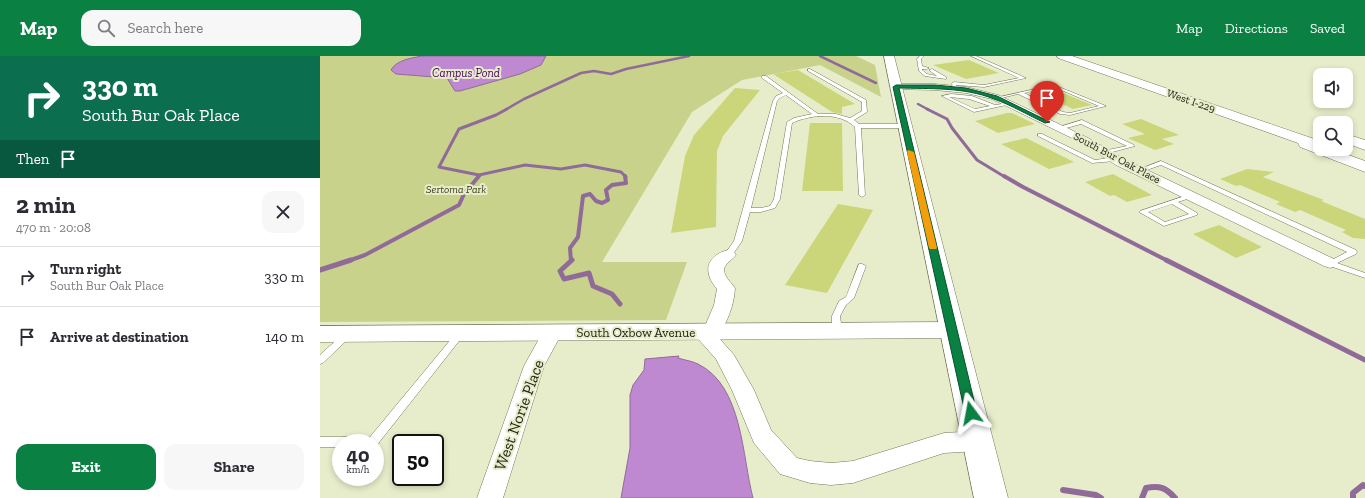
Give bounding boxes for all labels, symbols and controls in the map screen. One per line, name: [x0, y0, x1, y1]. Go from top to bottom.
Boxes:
search box: [81, 10, 361, 46]
text: Map: [20, 17, 57, 40]
icon: search: [95, 17, 117, 39]
text: Search here: [127, 19, 203, 37]
text: Map: [1176, 20, 1203, 37]
text: Directions: [1225, 20, 1288, 37]
text: Saved: [1310, 20, 1345, 37]
water label: Campus Pond: [432, 66, 500, 80]
map controls: [1313, 68, 1353, 156]
button: sound: [1313, 68, 1353, 108]
text: 330 m: [82, 70, 158, 103]
icon: right: [16, 72, 68, 124]
pin: [1030, 81, 1064, 122]
icon: arrive: [1036, 87, 1058, 109]
street label: West I-229: [1165, 87, 1217, 115]
text: South Bur Oak Place: [82, 104, 240, 126]
button: search: [1313, 116, 1353, 156]
street label: South Bur Oak Place: [1071, 130, 1163, 186]
icon: arrive: [57, 148, 79, 170]
text: Then: [16, 150, 49, 168]
park label: Sertoma Park: [426, 183, 486, 196]
text: 2 min: [16, 190, 76, 219]
button: close: [262, 191, 304, 233]
text: 470 m · 20:08: [16, 220, 91, 235]
text: Turn right: [50, 260, 121, 278]
icon: right: [16, 266, 38, 288]
text: 330 m: [264, 268, 304, 286]
text: South Bur Oak Place: [50, 278, 164, 293]
street label: South Oxbow Avenue: [577, 325, 695, 340]
icon: arrive: [16, 326, 38, 348]
text: Arrive at destination: [50, 328, 189, 346]
text: 140 m: [265, 328, 304, 346]
street label: West Norie Place: [490, 357, 548, 473]
position arrow: [950, 392, 992, 434]
speed limit sign: 50: [392, 434, 444, 486]
text: 40: [347, 443, 369, 467]
button: Exit: [16, 444, 156, 490]
button: Share: [164, 444, 304, 490]
text: km/h: [347, 464, 369, 476]

